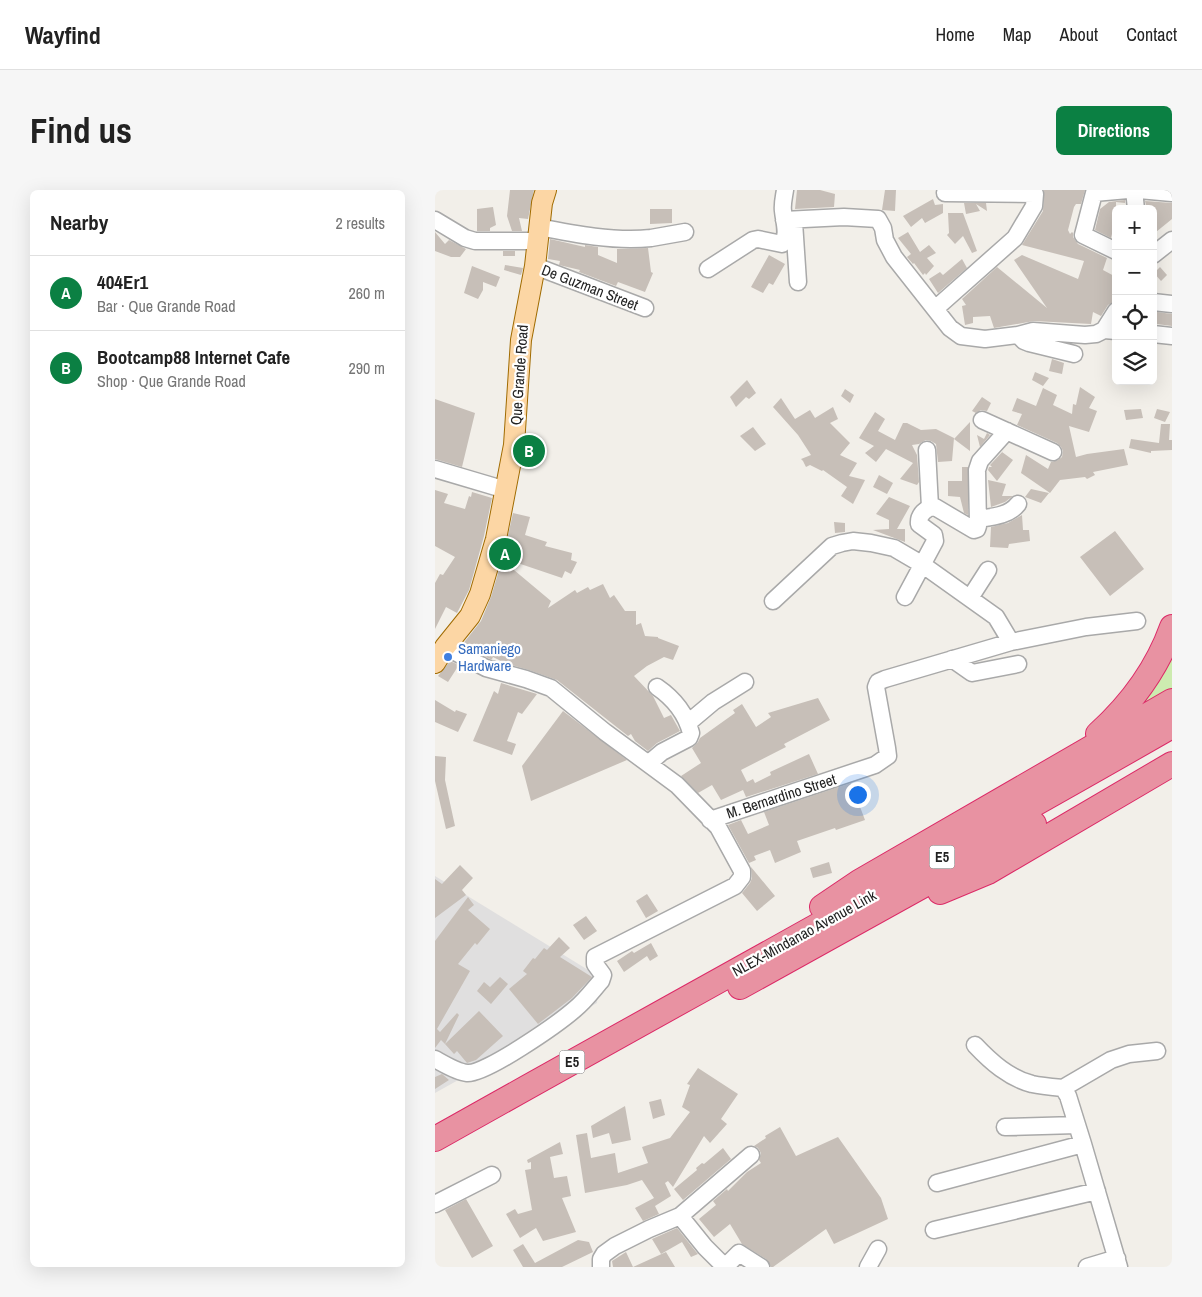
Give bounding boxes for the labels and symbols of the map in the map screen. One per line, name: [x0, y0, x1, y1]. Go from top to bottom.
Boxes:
street label: De Guzman Street: [539, 259, 642, 315]
street label: Que Grande Road: [505, 324, 533, 426]
pin: B: [513, 432, 545, 470]
pin: A: [489, 535, 521, 573]
place label: Samaniego Hardware: [458, 638, 521, 676]
marker: Samaniego Hardware: [442, 651, 454, 663]
street label: M. Bernardino Street: [723, 768, 839, 824]
your location: [845, 782, 871, 808]
road number: E5: [929, 846, 955, 869]
street label: NLEX-Mindanao Avenue Link: [728, 884, 881, 981]
road number: E5: [559, 1050, 585, 1074]

